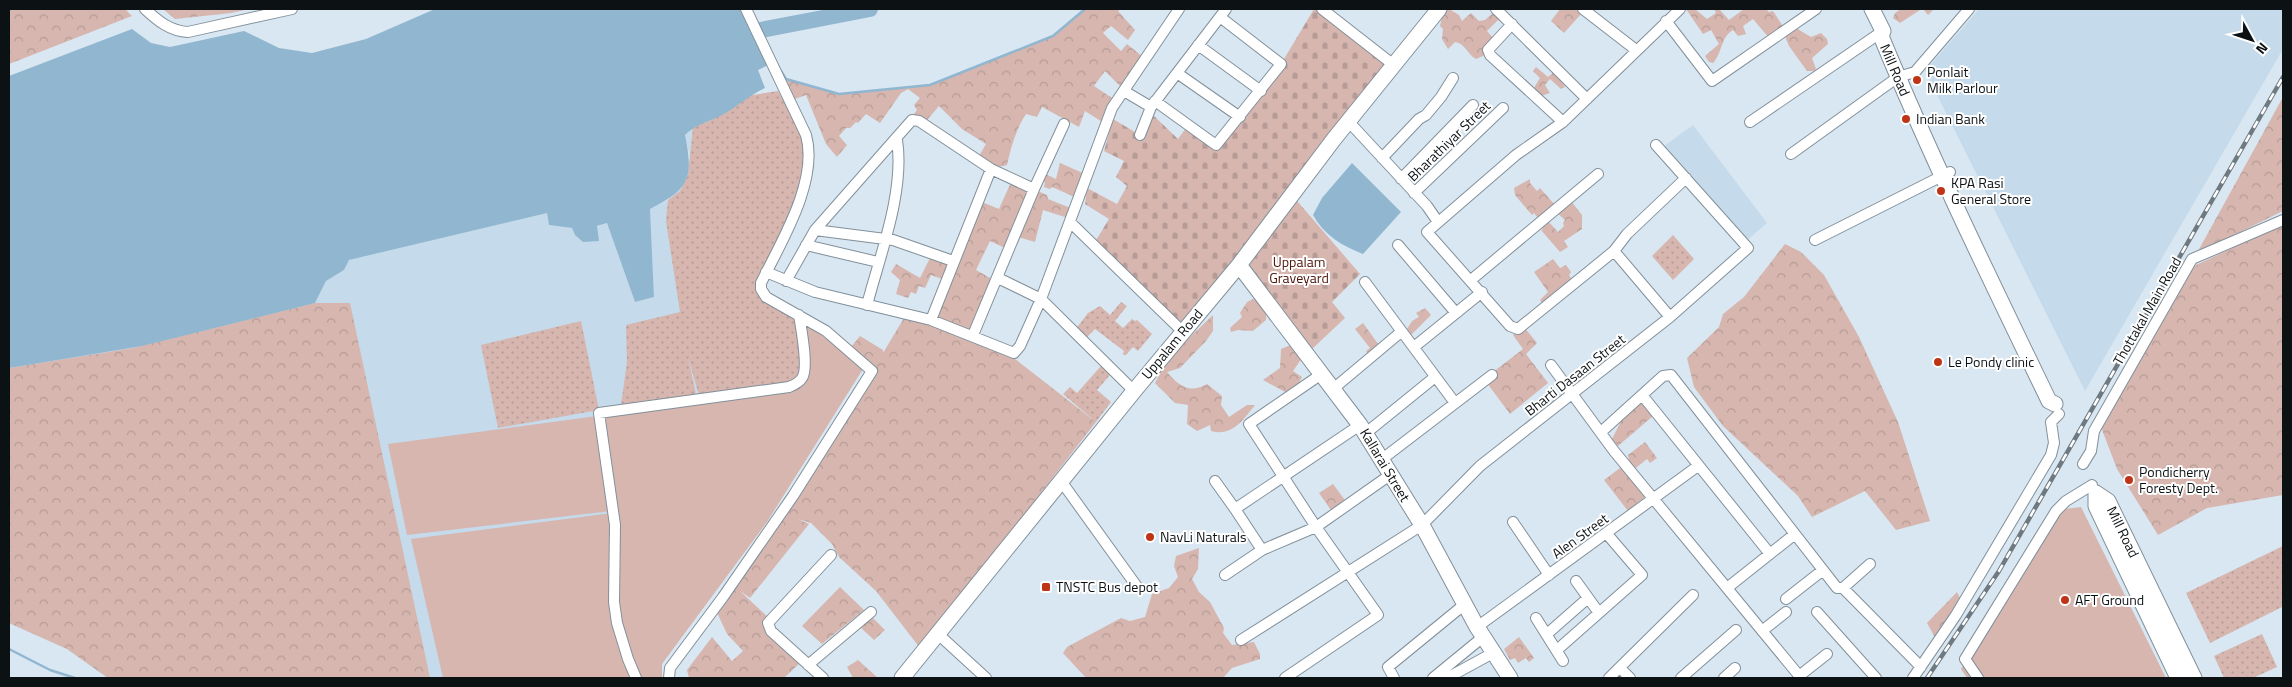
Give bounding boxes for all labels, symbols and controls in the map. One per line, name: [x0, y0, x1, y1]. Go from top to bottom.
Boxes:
north arrow: [2227, 15, 2277, 65]
text: N: [2251, 38, 2274, 59]
street label: Mill Road: [1875, 41, 1916, 99]
place label: Ponlait Milk Parlour: [1927, 61, 1998, 98]
marker: Ponlait Milk Parlour: [1911, 74, 1923, 86]
street label: Bharathiyar Street: [1402, 95, 1495, 186]
place label: Indian Bank: [1916, 108, 1985, 129]
marker: Indian Bank: [1900, 113, 1912, 125]
place label: KPA Rasi General Store: [1951, 172, 2031, 209]
marker: KPA Rasi General Store: [1935, 185, 1947, 197]
park label: Uppalam Graveyard: [1269, 251, 1329, 288]
street label: Thottakal Main Road: [2107, 253, 2186, 369]
street label: Uppalam Road: [1136, 304, 1207, 383]
street label: Bharti Dasaan Street: [1520, 329, 1629, 421]
place label: Le Pondy clinic: [1948, 351, 2034, 372]
marker: Le Pondy clinic: [1932, 356, 1944, 368]
street label: Kallarai Street: [1355, 424, 1416, 506]
place label: Pondicherry Foresty Dept.: [2139, 461, 2218, 498]
marker: Pondicherry Foresty Dept.: [2123, 474, 2135, 486]
street label: Mill Road: [2102, 503, 2145, 561]
street label: Alen Street: [1547, 508, 1612, 563]
place label: NavLi Naturals: [1160, 526, 1246, 547]
marker: NavLi Naturals: [1144, 531, 1156, 543]
place label: TNSTC Bus depot: [1056, 576, 1158, 597]
marker: TNSTC Bus depot: [1040, 581, 1052, 593]
place label: AFT Ground: [2075, 589, 2144, 610]
marker: AFT Ground: [2059, 594, 2071, 606]

